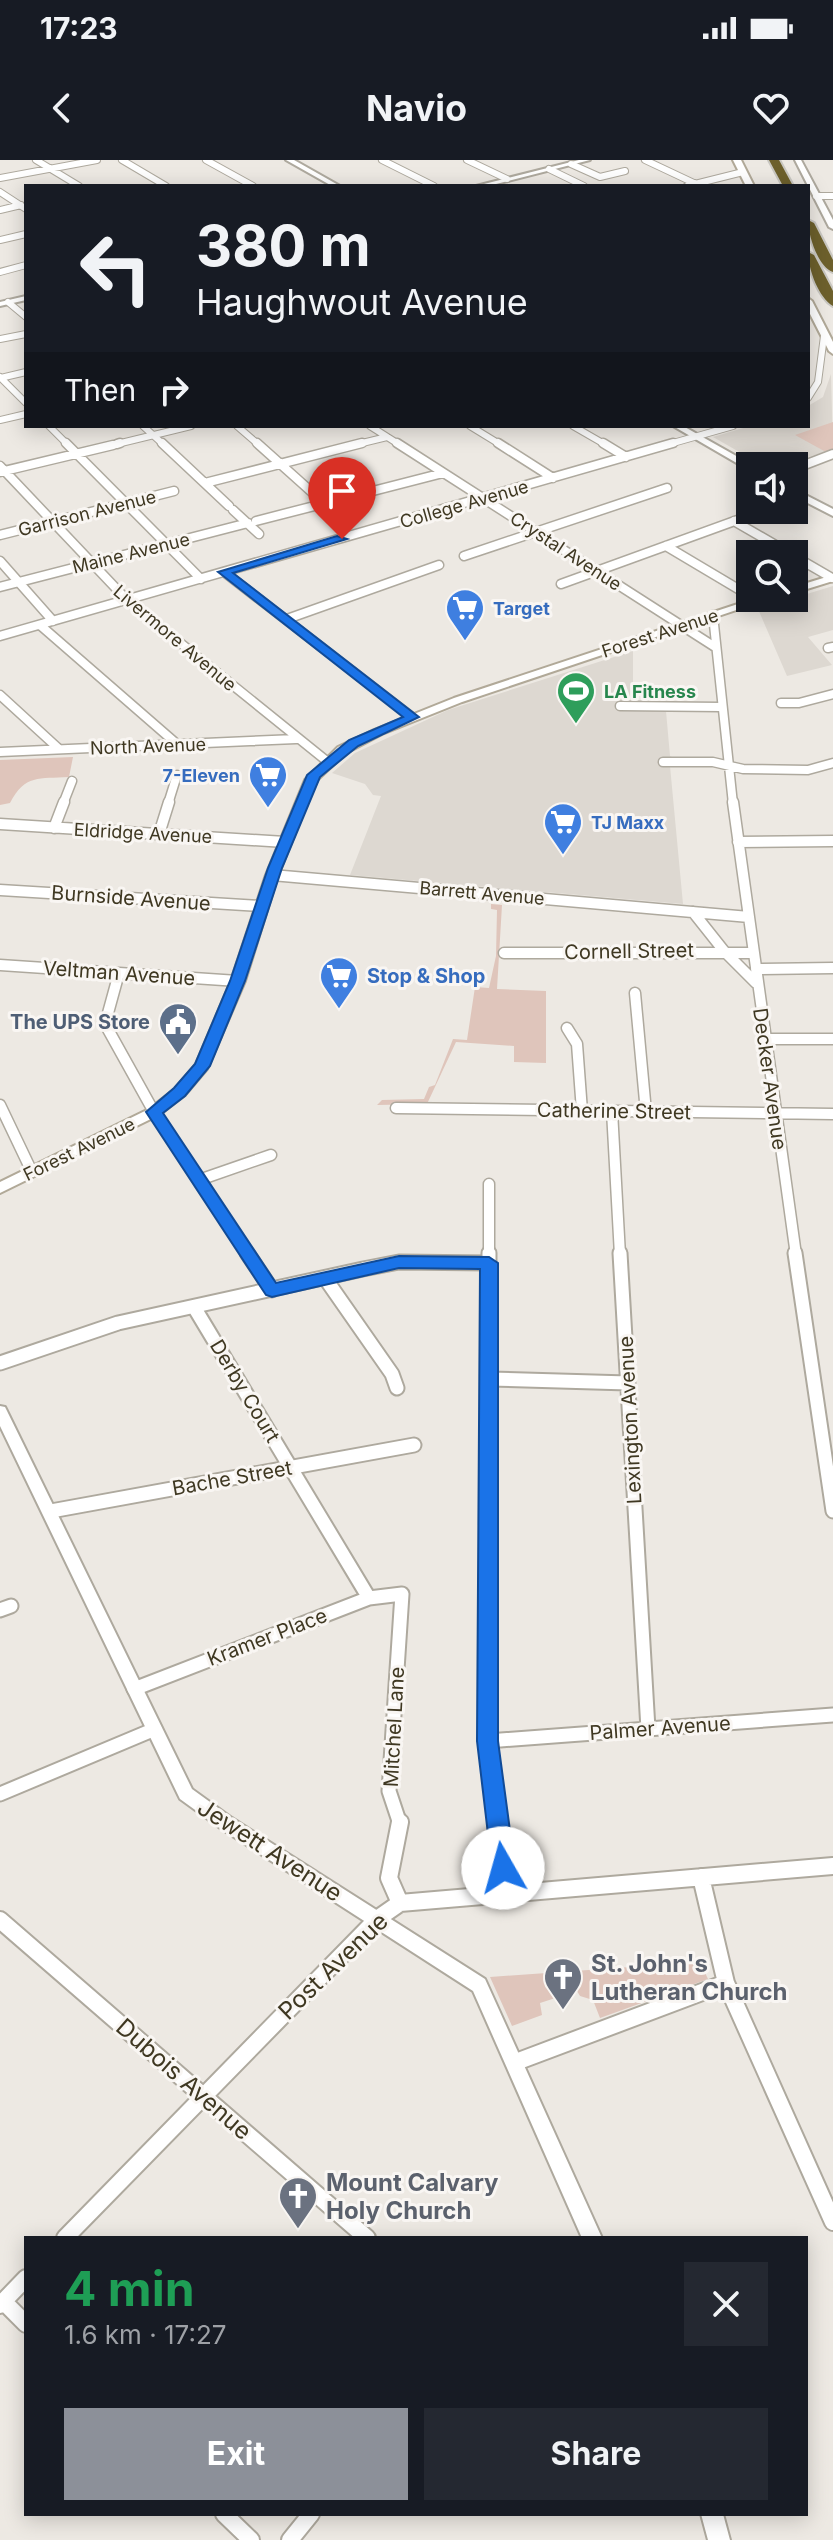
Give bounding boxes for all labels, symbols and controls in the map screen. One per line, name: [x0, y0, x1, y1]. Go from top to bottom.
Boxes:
text: 17:23: [40, 10, 118, 46]
icon: back: [40, 86, 84, 130]
text: Navio: [366, 86, 467, 130]
icon: heart: [749, 86, 793, 130]
text: 380 m: [196, 212, 371, 280]
icon: left: [64, 216, 168, 320]
text: Haughwout Avenue: [196, 280, 528, 324]
icon: right: [152, 368, 196, 412]
text: Then: [64, 372, 136, 408]
map controls: [736, 452, 808, 612]
button: sound: [736, 452, 808, 524]
pin: [308, 457, 376, 539]
icon: arrive: [320, 469, 364, 513]
street label: College Avenue: [397, 476, 531, 532]
street label: Garrison Avenue: [16, 486, 158, 540]
street label: Crystal Avenue: [506, 507, 626, 595]
street label: Maine Avenue: [70, 528, 192, 578]
button: search: [736, 540, 808, 612]
street label: Livermore Avenue: [109, 581, 241, 695]
supermarket icon: Target: [444, 587, 486, 642]
place label: Target: [493, 598, 550, 619]
street label: Forest Avenue: [599, 604, 721, 662]
sports icon: LA Fitness: [555, 670, 597, 725]
place label: LA Fitness: [604, 681, 696, 702]
street label: North Avenue: [90, 733, 206, 759]
supermarket icon: 7-Eleven: [247, 754, 289, 809]
place label: 7-Eleven: [163, 765, 240, 786]
supermarket icon: TJ Maxx: [542, 801, 584, 856]
place label: TJ Maxx: [591, 812, 665, 833]
street label: Eldridge Avenue: [73, 819, 213, 847]
street label: Barrett Avenue: [419, 877, 545, 909]
street label: Burnside Avenue: [50, 880, 212, 916]
street label: Cornell Street: [564, 938, 694, 964]
supermarket icon: Stop & Shop: [318, 955, 360, 1010]
street label: Veltman Avenue: [42, 956, 196, 990]
place label: Stop & Shop: [367, 964, 485, 988]
public building icon: The UPS Store: [157, 1001, 199, 1056]
street label: Decker Avenue: [748, 1006, 792, 1152]
place label: The UPS Store: [10, 1010, 150, 1034]
street label: Catherine Street: [537, 1098, 692, 1124]
street label: Forest Avenue: [20, 1113, 138, 1185]
street label: Derby Court: [205, 1335, 285, 1447]
street label: Lexington Avenue: [614, 1335, 646, 1505]
street label: Bache Street: [170, 1456, 294, 1500]
street label: Kramer Place: [204, 1603, 330, 1671]
street label: Mitchel Lane: [379, 1666, 409, 1788]
street label: Palmer Avenue: [589, 1711, 731, 1745]
street label: Jewett Avenue: [192, 1792, 348, 1908]
position arrow: [461, 1826, 545, 1910]
street label: Post Avenue: [272, 1907, 394, 2025]
place label: St. John's Lutheran Church: [591, 1949, 788, 2006]
church icon: St. John's Lutheran Church: [542, 1956, 584, 2011]
street label: Dubois Avenue: [110, 2012, 258, 2146]
place label: Mount Calvary Holy Church: [326, 2168, 499, 2225]
church icon: Mount Calvary Holy Church: [277, 2175, 319, 2230]
text: 4 min: [64, 2259, 195, 2318]
button: close: [684, 2262, 768, 2346]
text: 1.6 km · 17:27: [64, 2319, 226, 2350]
button: Exit: [64, 2408, 408, 2500]
button: Share: [424, 2408, 768, 2500]

